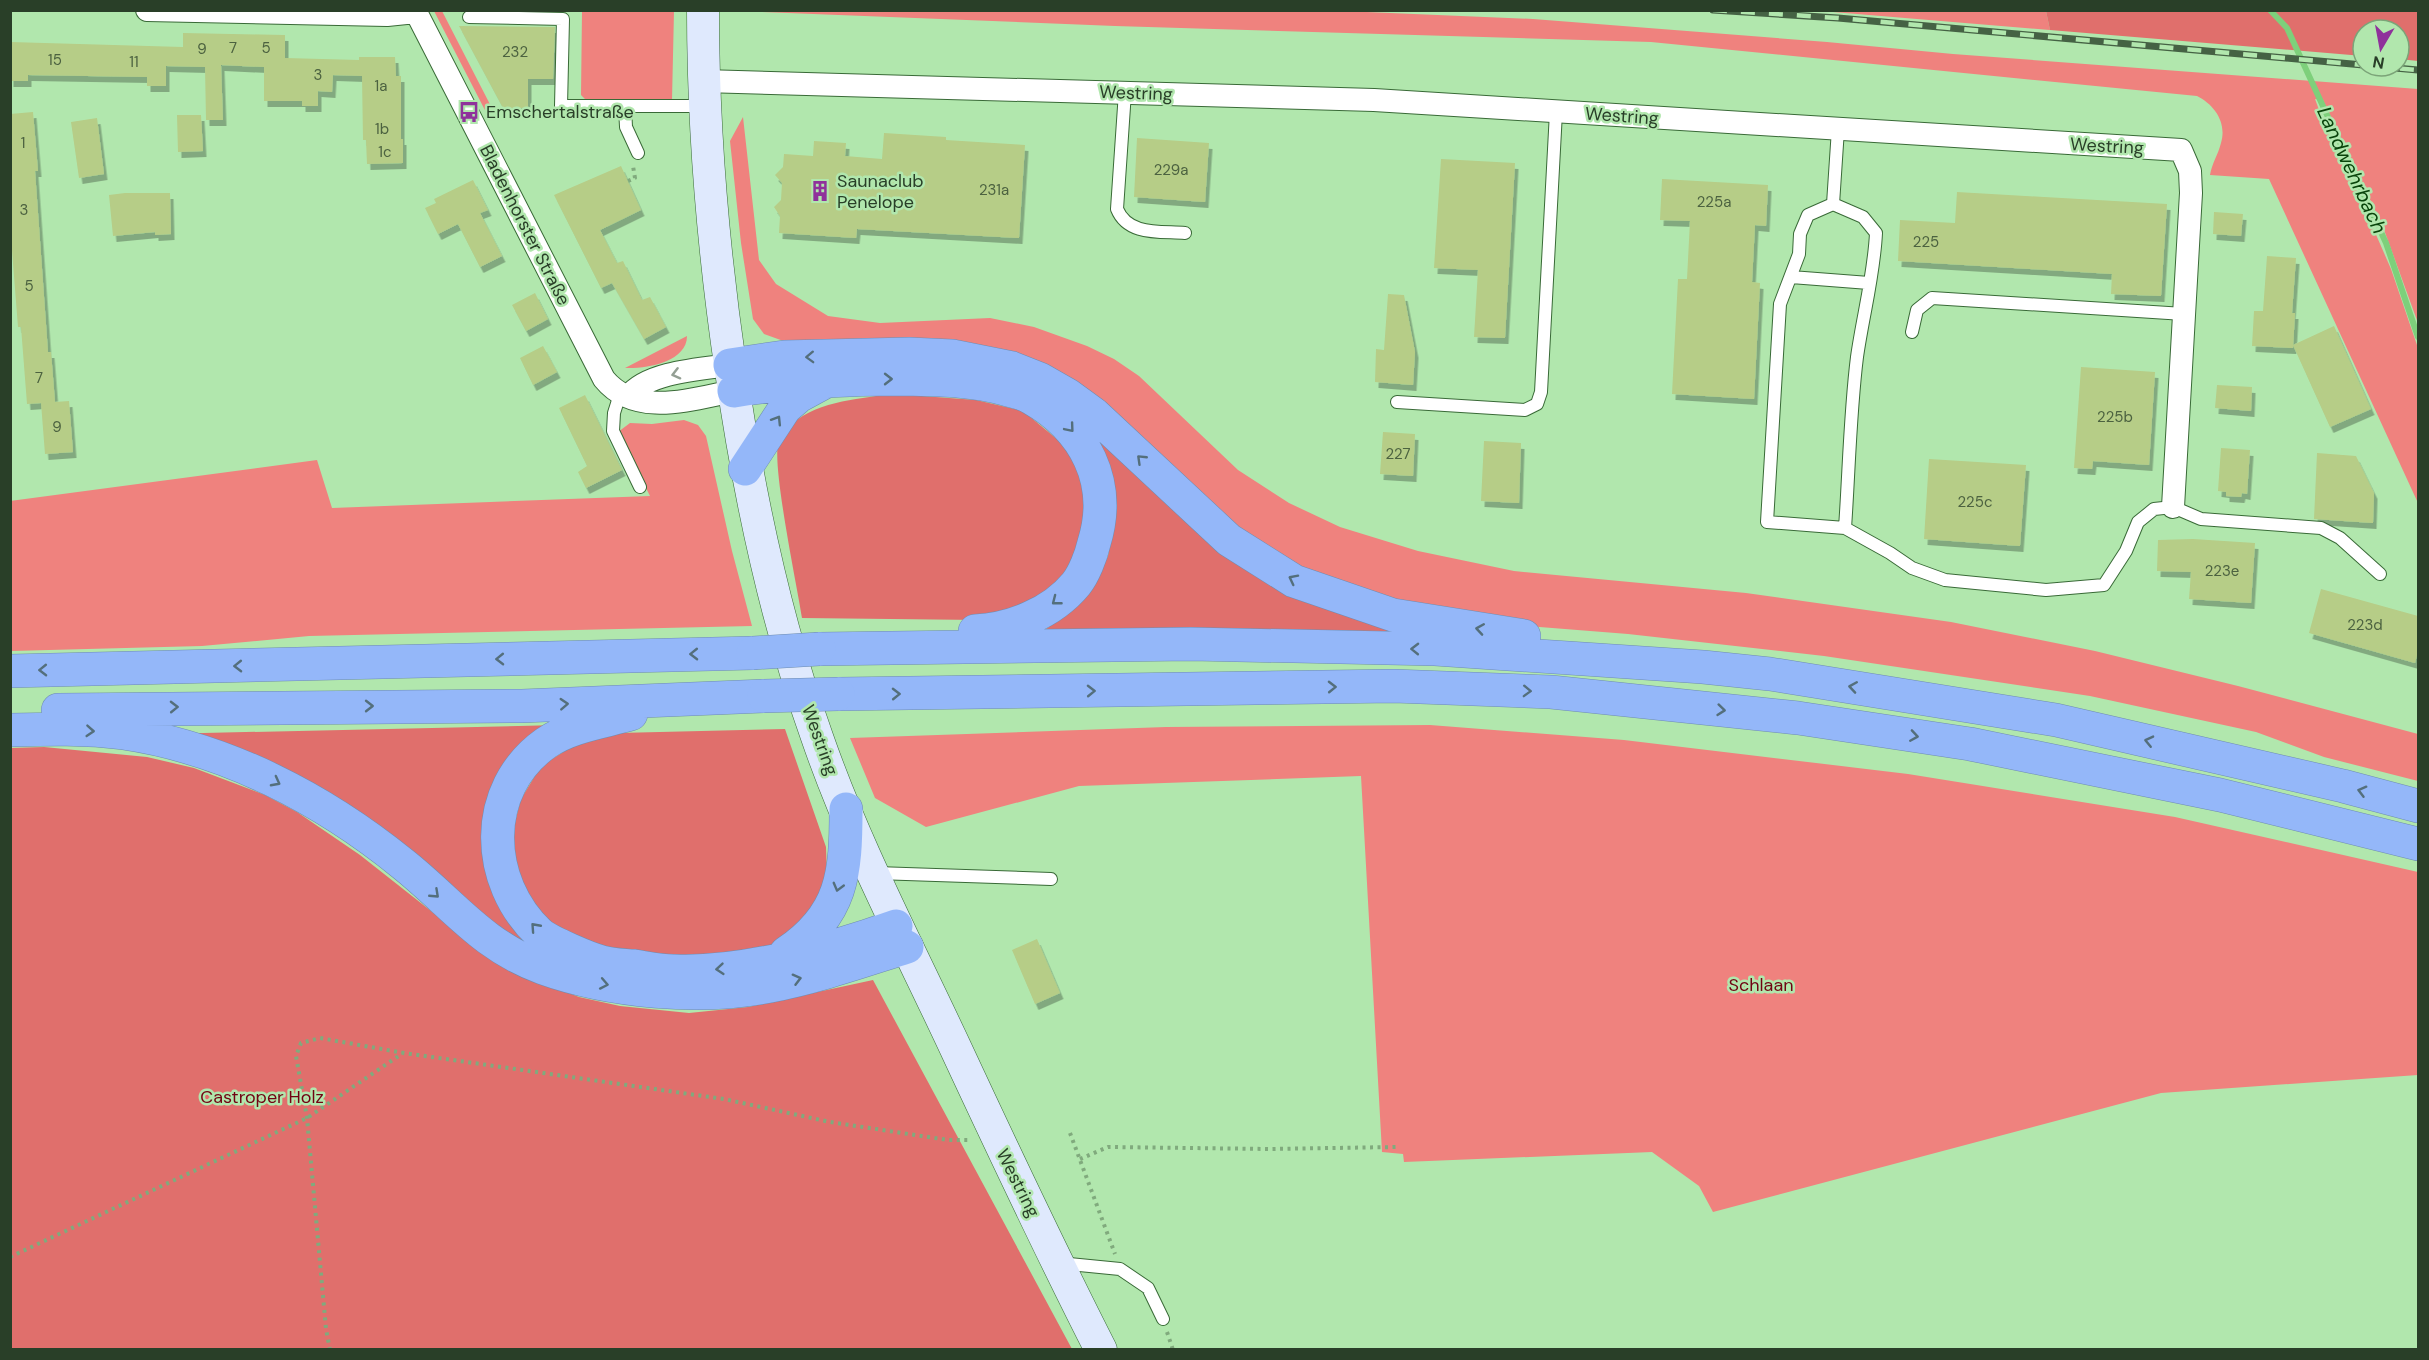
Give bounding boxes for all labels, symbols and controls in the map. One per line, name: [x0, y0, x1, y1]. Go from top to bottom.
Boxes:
north arrow: [2351, 18, 2411, 78]
house number: 7: [229, 38, 237, 58]
house number: 5: [261, 38, 271, 58]
house number: 9: [197, 39, 207, 59]
house number: 232: [502, 42, 528, 62]
house number: 15: [48, 50, 62, 70]
text: N: [2371, 51, 2386, 74]
house number: 11: [129, 52, 139, 72]
house number: 3: [314, 65, 322, 85]
house number: 1a: [375, 76, 387, 96]
street label: Westring: [1099, 80, 1173, 106]
bus stop icon: Emschertalstraße: [457, 100, 481, 124]
place label: Emschertalstraße: [486, 100, 634, 124]
street label: Westring: [1584, 101, 1660, 131]
water label: Landwehrbach: [2311, 102, 2393, 238]
house number: 1b: [375, 119, 389, 139]
street label: Westring: [2070, 132, 2144, 160]
house number: 1: [21, 133, 25, 153]
street label: Bladenhorster Straße: [474, 141, 576, 309]
house number: 1c: [378, 142, 392, 162]
house number: 229a: [1154, 160, 1188, 180]
place label: Saunaclub Penelope: [837, 169, 924, 214]
building icon: Saunaclub Penelope: [808, 179, 832, 203]
house number: 231a: [979, 180, 1009, 200]
house number: 225a: [1697, 192, 1731, 212]
house number: 3: [20, 200, 28, 220]
house number: 225: [1913, 232, 1939, 252]
house number: 5: [24, 276, 34, 296]
one-way arrow: [806, 350, 815, 363]
one-way arrow: [672, 367, 682, 380]
house number: 7: [35, 368, 43, 388]
one-way arrow: [884, 373, 893, 385]
house number: 225b: [2097, 407, 2133, 427]
one-way arrow: [769, 416, 781, 426]
house number: 9: [52, 417, 62, 437]
one-way arrow: [1063, 421, 1074, 432]
house number: 227: [1385, 444, 1411, 464]
one-way arrow: [1137, 455, 1148, 466]
house number: 225c: [1957, 492, 1993, 512]
house number: 223e: [2205, 561, 2239, 581]
one-way arrow: [1288, 575, 1299, 587]
one-way arrow: [1052, 594, 1063, 605]
house number: 223d: [2347, 615, 2383, 635]
one-way arrow: [1476, 623, 1486, 636]
one-way arrow: [1410, 643, 1419, 655]
one-way arrow: [690, 648, 699, 660]
one-way arrow: [495, 653, 504, 665]
one-way arrow: [234, 659, 243, 672]
one-way arrow: [39, 664, 48, 676]
one-way arrow: [1327, 681, 1336, 693]
one-way arrow: [1849, 682, 1858, 694]
one-way arrow: [1087, 685, 1096, 697]
one-way arrow: [1522, 685, 1531, 698]
one-way arrow: [892, 688, 901, 700]
one-way arrow: [559, 697, 568, 710]
one-way arrow: [364, 700, 373, 712]
one-way arrow: [169, 701, 178, 714]
street label: Westring: [796, 701, 844, 779]
one-way arrow: [1716, 703, 1725, 716]
one-way arrow: [85, 724, 94, 737]
one-way arrow: [1909, 729, 1918, 741]
one-way arrow: [2144, 735, 2154, 748]
one-way arrow: [270, 775, 281, 786]
one-way arrow: [2357, 786, 2368, 798]
one-way arrow: [833, 882, 845, 892]
one-way arrow: [429, 887, 439, 898]
one-way arrow: [531, 924, 542, 934]
one-way arrow: [716, 962, 725, 975]
park label: Schlaan: [1728, 973, 1794, 997]
one-way arrow: [792, 974, 802, 987]
one-way arrow: [599, 977, 609, 990]
park label: Castroper Holz: [200, 1085, 324, 1109]
street label: Westring: [991, 1145, 1045, 1221]

